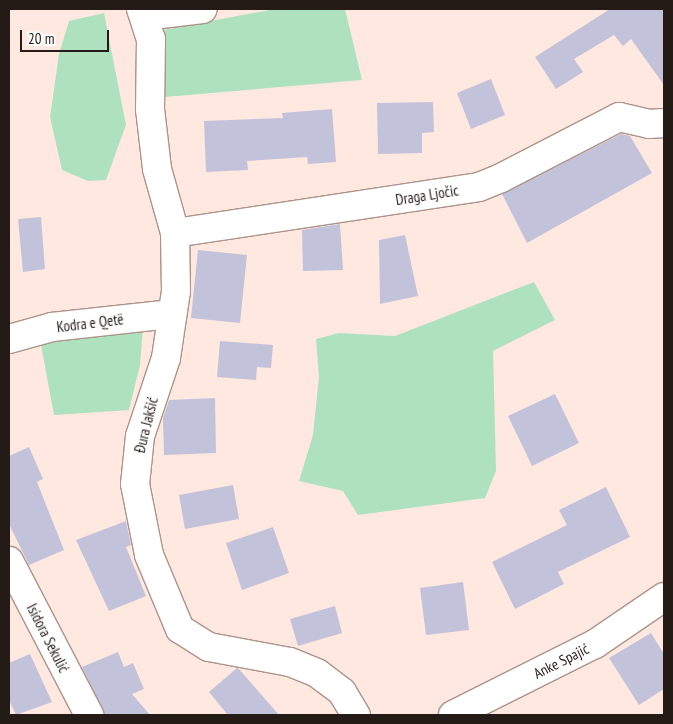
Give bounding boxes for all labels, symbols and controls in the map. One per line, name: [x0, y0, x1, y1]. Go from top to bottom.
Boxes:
scale bar: [22, 20, 111, 52]
text: 20 m: [28, 29, 54, 48]
street label: Draga Ljočic: [394, 181, 460, 209]
street label: Kodra e Qetë: [56, 310, 124, 336]
street label: Ðura Jakšić: [130, 395, 162, 455]
street label: Isidora Sekulić: [23, 600, 73, 676]
street label: Anke Spajić: [530, 639, 592, 683]

